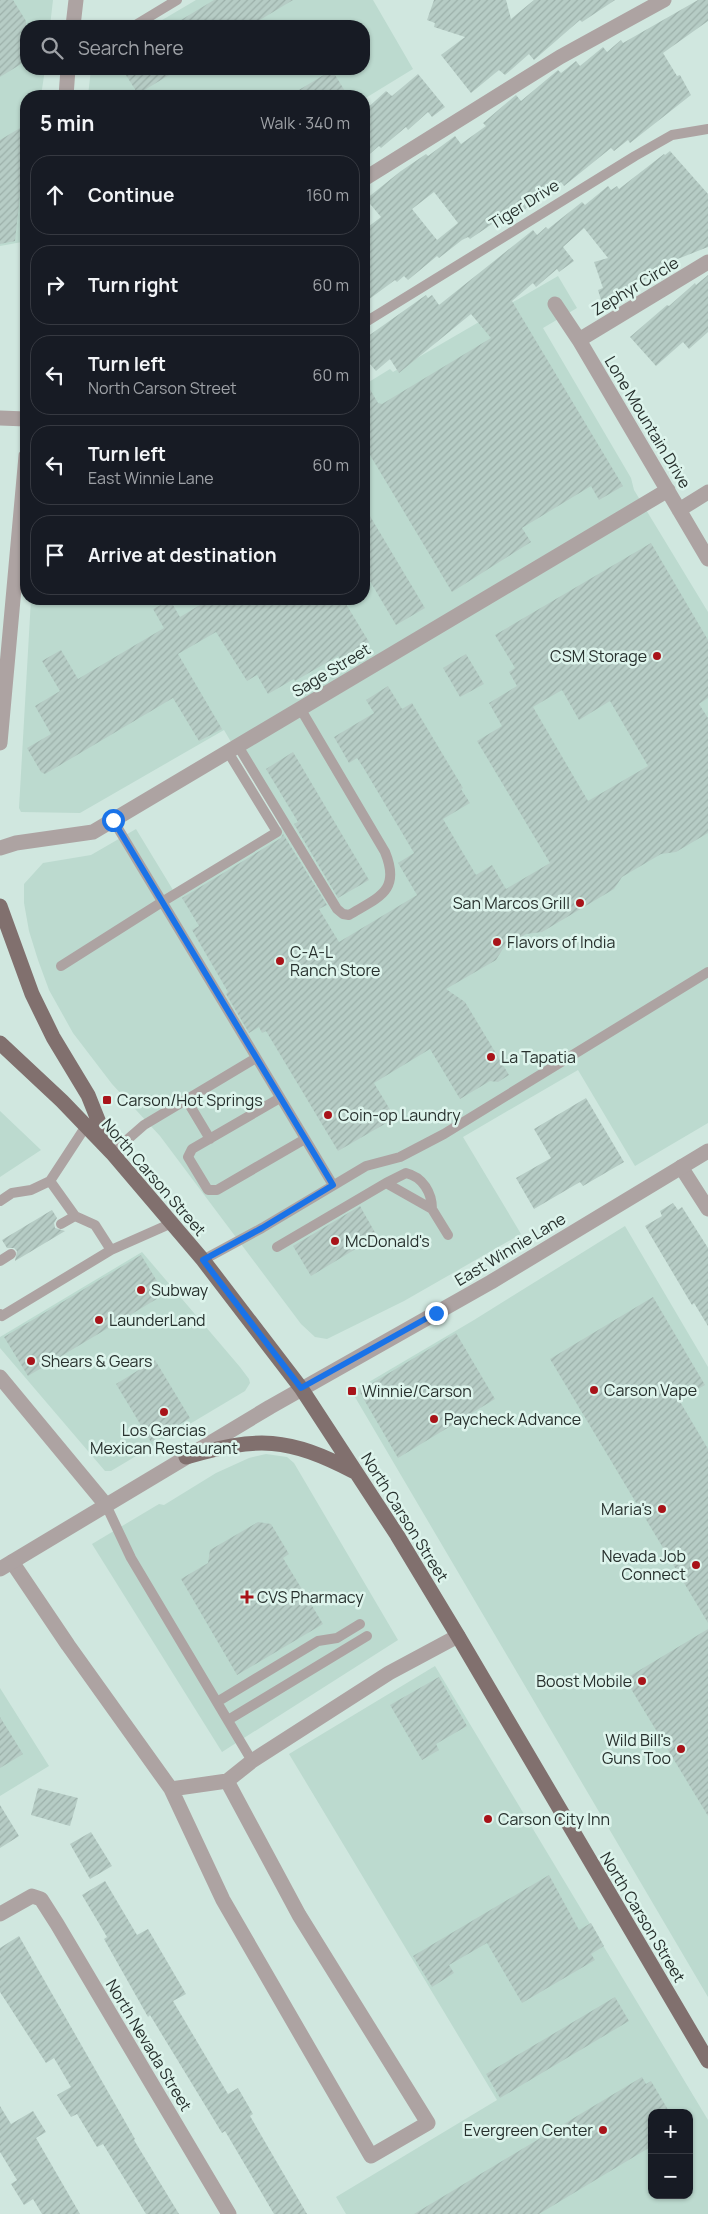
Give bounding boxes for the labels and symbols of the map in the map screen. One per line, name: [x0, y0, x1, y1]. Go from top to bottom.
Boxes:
street label: Tiger Drive: [485, 174, 563, 234]
street label: Zephyr Circle: [587, 251, 683, 321]
street label: Lone Mountain Drive: [600, 352, 696, 492]
street label: Sage Street: [288, 638, 374, 702]
place label: CSM Storage: [550, 645, 647, 667]
marker: CSM Storage: [651, 650, 663, 662]
route start: [102, 809, 125, 832]
place label: San Marcos Grill: [453, 892, 570, 914]
marker: San Marcos Grill: [574, 897, 586, 909]
place label: Flavors of India: [507, 931, 615, 953]
marker: Flavors of India: [491, 936, 503, 948]
place label: C-A-L Ranch Store: [290, 941, 380, 981]
marker: C-A-L Ranch Store: [274, 955, 286, 967]
place label: La Tapatia: [501, 1046, 576, 1068]
marker: La Tapatia: [485, 1051, 497, 1063]
place label: Carson/Hot Springs: [117, 1089, 263, 1111]
marker: Carson/Hot Springs: [101, 1094, 113, 1106]
place label: Coin-op Laundry: [338, 1104, 461, 1126]
marker: Coin-op Laundry: [322, 1109, 334, 1121]
street label: North Carson Street: [97, 1114, 211, 1240]
street label: East Winnie Lane: [451, 1207, 569, 1291]
place label: McDonald's: [345, 1230, 430, 1252]
marker: McDonald's: [329, 1235, 341, 1247]
place label: Subway: [151, 1279, 209, 1301]
marker: Subway: [135, 1284, 147, 1296]
route end: [425, 1302, 448, 1325]
place label: LaunderLand: [109, 1309, 206, 1331]
marker: LaunderLand: [93, 1314, 105, 1326]
place label: Shears & Gears: [41, 1350, 152, 1372]
marker: Shears & Gears: [25, 1355, 37, 1367]
place label: Carson Vape: [604, 1379, 697, 1401]
place label: Winnie/Carson: [362, 1380, 472, 1402]
marker: Carson Vape: [588, 1384, 600, 1396]
marker: Winnie/Carson: [346, 1385, 358, 1397]
marker: Los Garcias Mexican Restaurant: [158, 1406, 170, 1418]
place label: Paycheck Advance: [444, 1408, 581, 1430]
marker: Paycheck Advance: [428, 1413, 440, 1425]
place label: Los Garcias Mexican Restaurant: [90, 1419, 238, 1459]
street label: North Carson Street: [356, 1448, 454, 1586]
place label: Maria's: [601, 1498, 652, 1520]
marker: Maria's: [656, 1503, 668, 1515]
place label: Nevada Job Connect: [602, 1545, 686, 1585]
marker: Nevada Job Connect: [690, 1559, 702, 1571]
place label: CVS Pharmacy: [257, 1586, 364, 1608]
marker: CVS Pharmacy: [241, 1591, 253, 1603]
place label: Boost Mobile: [536, 1670, 632, 1692]
marker: Boost Mobile: [636, 1675, 648, 1687]
place label: Wild Bill's Guns Too: [602, 1729, 671, 1769]
marker: Wild Bill's Guns Too: [675, 1743, 687, 1755]
place label: Carson City Inn: [498, 1808, 610, 1830]
marker: Carson City Inn: [482, 1813, 494, 1825]
street label: North Carson Street: [595, 1848, 691, 1986]
street label: North Nevada Street: [101, 1975, 197, 2115]
place label: Evergreen Center: [464, 2119, 593, 2141]
marker: Evergreen Center: [597, 2124, 609, 2136]

